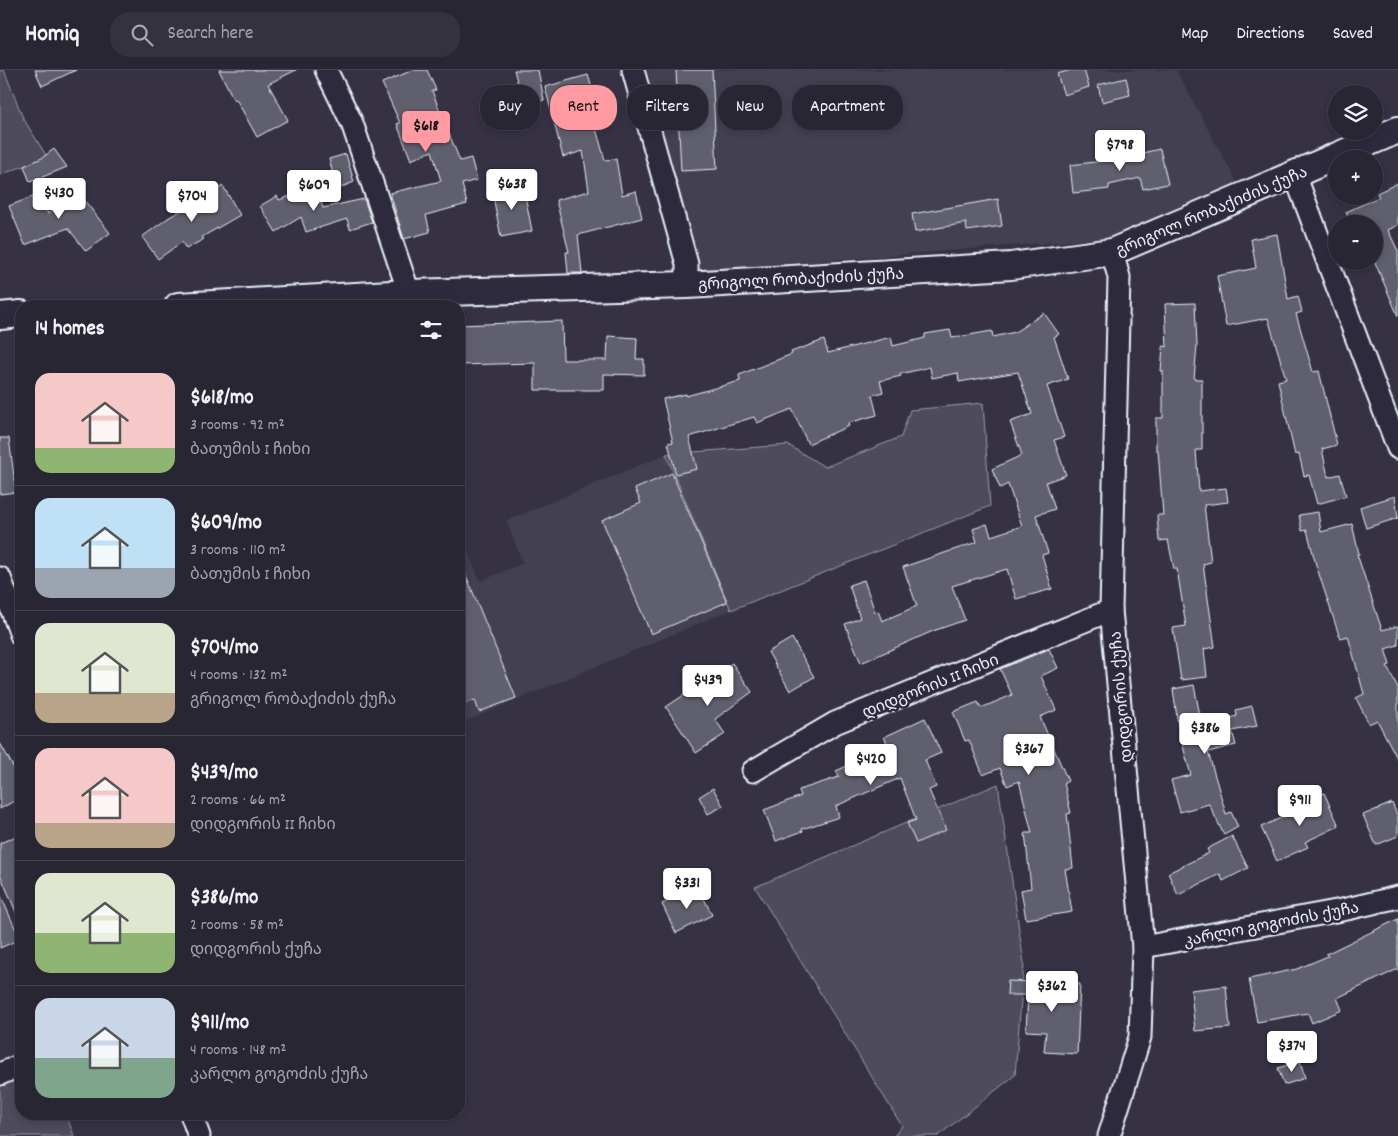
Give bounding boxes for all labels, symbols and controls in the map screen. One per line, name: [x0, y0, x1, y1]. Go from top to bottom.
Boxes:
search box: [110, 12, 460, 57]
text: Homiq: [25, 18, 80, 52]
icon: search: [128, 21, 156, 49]
text: Search here: [168, 21, 253, 48]
text: Map: [1181, 22, 1208, 47]
text: Directions: [1236, 22, 1305, 47]
text: Saved: [1333, 22, 1373, 47]
chip: Buy: [480, 85, 540, 130]
chip: Rent: [550, 85, 617, 130]
chip: Filters: [627, 85, 708, 130]
chip: New: [718, 85, 782, 130]
chip: Apartment: [792, 85, 903, 130]
map controls: [1328, 85, 1383, 270]
button: layers: [1328, 85, 1383, 140]
pin: $618: [396, 111, 456, 153]
text: $618: [413, 115, 439, 138]
pin: $798: [1090, 129, 1150, 172]
text: $798: [1106, 134, 1134, 157]
button: +: [1328, 150, 1383, 205]
street label: გრიგოლ რობაქიძის ქუჩა: [1113, 161, 1311, 263]
pin: $638: [482, 168, 542, 211]
pin: $609: [284, 170, 344, 212]
text: $638: [497, 173, 527, 196]
text: $609: [298, 174, 330, 197]
pin: $430: [29, 178, 89, 220]
pin: $704: [162, 180, 222, 223]
text: $430: [44, 182, 74, 205]
text: $704: [177, 185, 207, 208]
button: −: [1328, 215, 1383, 270]
street label: გრიგოლ რობაქიძის ქუჩა: [698, 264, 905, 297]
text: 14 homes: [35, 315, 105, 345]
icon: filters: [417, 316, 445, 344]
text: $618/mo: [190, 384, 254, 414]
icon: home: [75, 393, 135, 453]
text: 3 rooms · 92 m²: [190, 414, 284, 437]
text: ბათუმის I ჩიხი: [190, 439, 310, 462]
text: $609/mo: [190, 509, 262, 539]
icon: home: [75, 518, 135, 578]
text: 3 rooms · 110 m²: [190, 539, 286, 562]
text: ბათუმის I ჩიხი: [190, 564, 310, 587]
street label: დიდგორის ქუჩა: [1105, 630, 1140, 763]
text: $704/mo: [190, 634, 259, 664]
icon: home: [75, 643, 135, 703]
street label: დიდგორის II ჩიხი: [859, 649, 1003, 725]
text: 4 rooms · 132 m²: [190, 664, 287, 687]
pin: $439: [678, 664, 738, 707]
text: $439: [693, 669, 723, 692]
text: გრიგოლ რობაქიძის ქუჩა: [190, 689, 396, 712]
pin: $386: [1175, 712, 1235, 755]
text: $386: [1190, 717, 1220, 740]
pin: $367: [999, 734, 1059, 776]
text: $367: [1014, 738, 1044, 761]
pin: $420: [841, 744, 901, 786]
text: $420: [856, 748, 886, 771]
text: $439/mo: [190, 759, 258, 789]
icon: home: [75, 768, 135, 828]
pin: $911: [1270, 784, 1330, 827]
text: 2 rooms · 66 m²: [190, 789, 286, 812]
text: $911: [1289, 789, 1311, 812]
text: დიდგორის II ჩიხი: [190, 814, 336, 837]
pin: $331: [657, 868, 717, 910]
text: $331: [674, 872, 700, 895]
text: $386/mo: [190, 884, 258, 914]
icon: home: [75, 893, 135, 953]
street label: კარლო გოგოძის ქუჩა: [1182, 897, 1361, 954]
text: 2 rooms · 58 m²: [190, 914, 284, 937]
text: დიდგორის ქუჩა: [190, 939, 322, 962]
pin: $362: [1022, 970, 1082, 1013]
text: $362: [1037, 975, 1067, 998]
text: $911/mo: [190, 1009, 249, 1039]
icon: home: [75, 1018, 135, 1078]
pin: $374: [1262, 1030, 1322, 1073]
text: $374: [1278, 1035, 1306, 1058]
text: 4 rooms · 148 m²: [190, 1039, 286, 1062]
text: კარლო გოგოძის ქუჩა: [190, 1064, 368, 1087]

